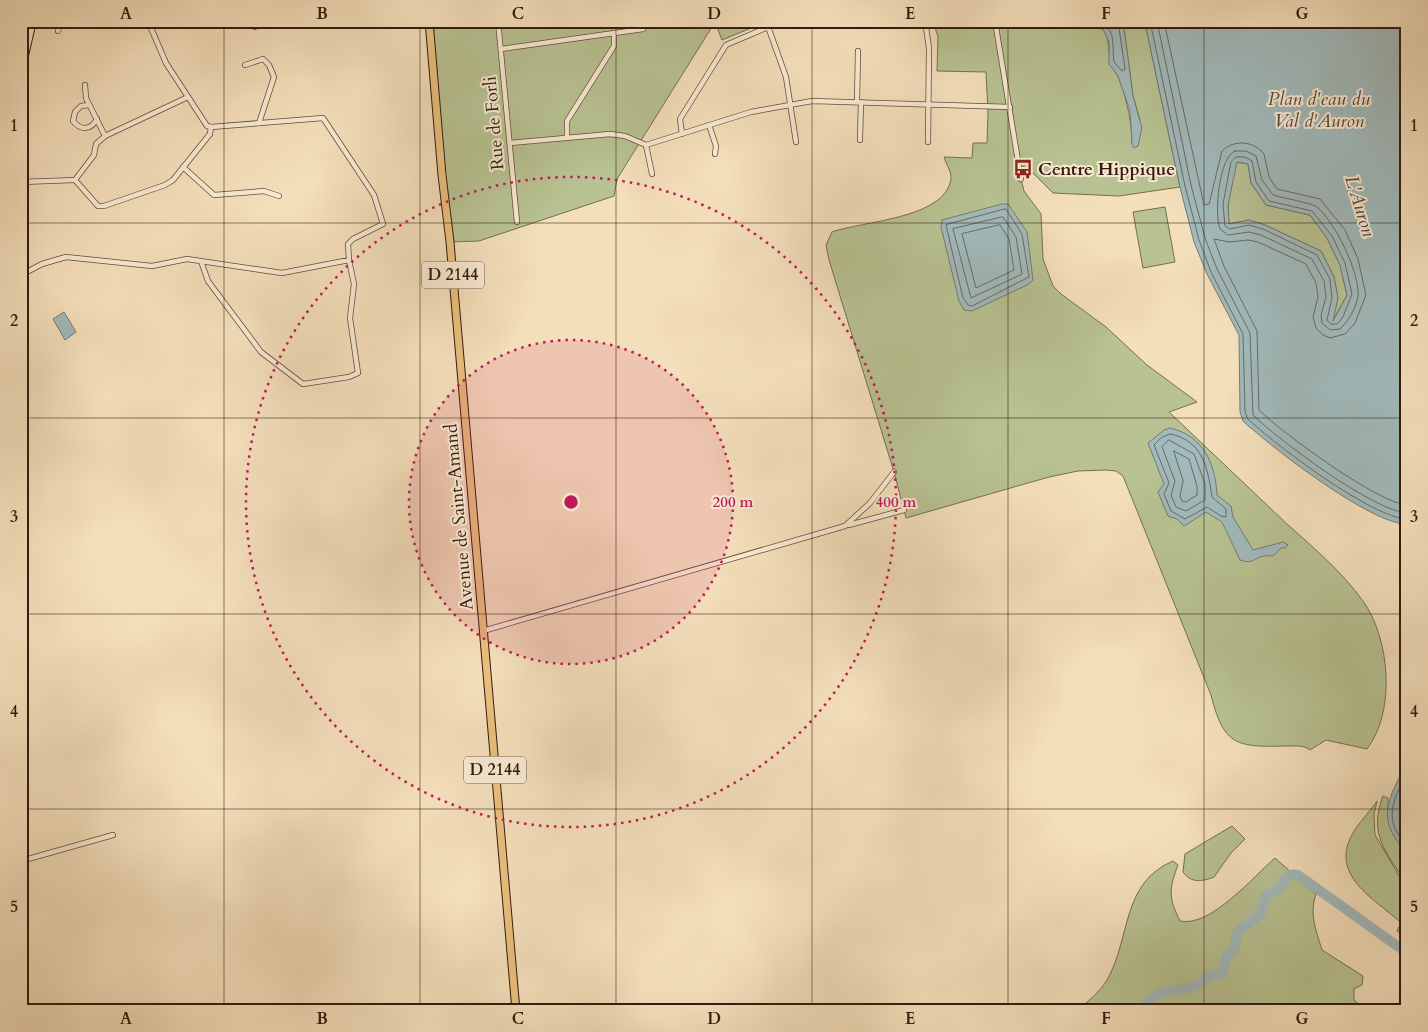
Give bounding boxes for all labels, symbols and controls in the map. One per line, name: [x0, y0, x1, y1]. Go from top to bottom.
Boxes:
text: A: [120, 3, 132, 25]
text: B: [316, 3, 328, 25]
text: C: [512, 3, 524, 25]
text: D: [707, 3, 721, 25]
text: E: [905, 3, 915, 25]
text: F: [1101, 3, 1111, 25]
text: G: [1295, 3, 1309, 25]
street label: Rue de Forli: [477, 75, 511, 171]
water label: Plan d'eau du Val d'Auron: [1268, 86, 1371, 134]
text: 1: [10, 115, 18, 137]
text: 1: [1410, 115, 1418, 137]
place label: Centre Hippique: [1038, 157, 1175, 182]
bus stop icon: Centre Hippique: [1012, 158, 1034, 180]
water label: L'Auron: [1338, 172, 1382, 241]
road number: D 2144: [422, 262, 484, 288]
text: 2: [10, 310, 18, 332]
text: 2: [1410, 310, 1418, 332]
street label: Avenue de Saint-Amand: [438, 422, 480, 611]
text: 200 m: [713, 492, 754, 512]
text: 400 m: [876, 492, 917, 512]
centre of rings: [562, 493, 580, 511]
text: 3: [10, 506, 18, 528]
text: 3: [1410, 506, 1418, 528]
text: 4: [10, 701, 18, 723]
text: 4: [1410, 701, 1418, 723]
road number: D 2144: [464, 756, 526, 784]
text: 5: [10, 896, 18, 918]
text: 5: [1410, 896, 1418, 918]
text: A: [120, 1008, 132, 1030]
text: B: [316, 1008, 328, 1030]
text: C: [512, 1008, 524, 1030]
text: D: [707, 1008, 721, 1030]
text: E: [905, 1008, 915, 1030]
text: F: [1101, 1008, 1111, 1030]
text: G: [1295, 1008, 1309, 1030]

